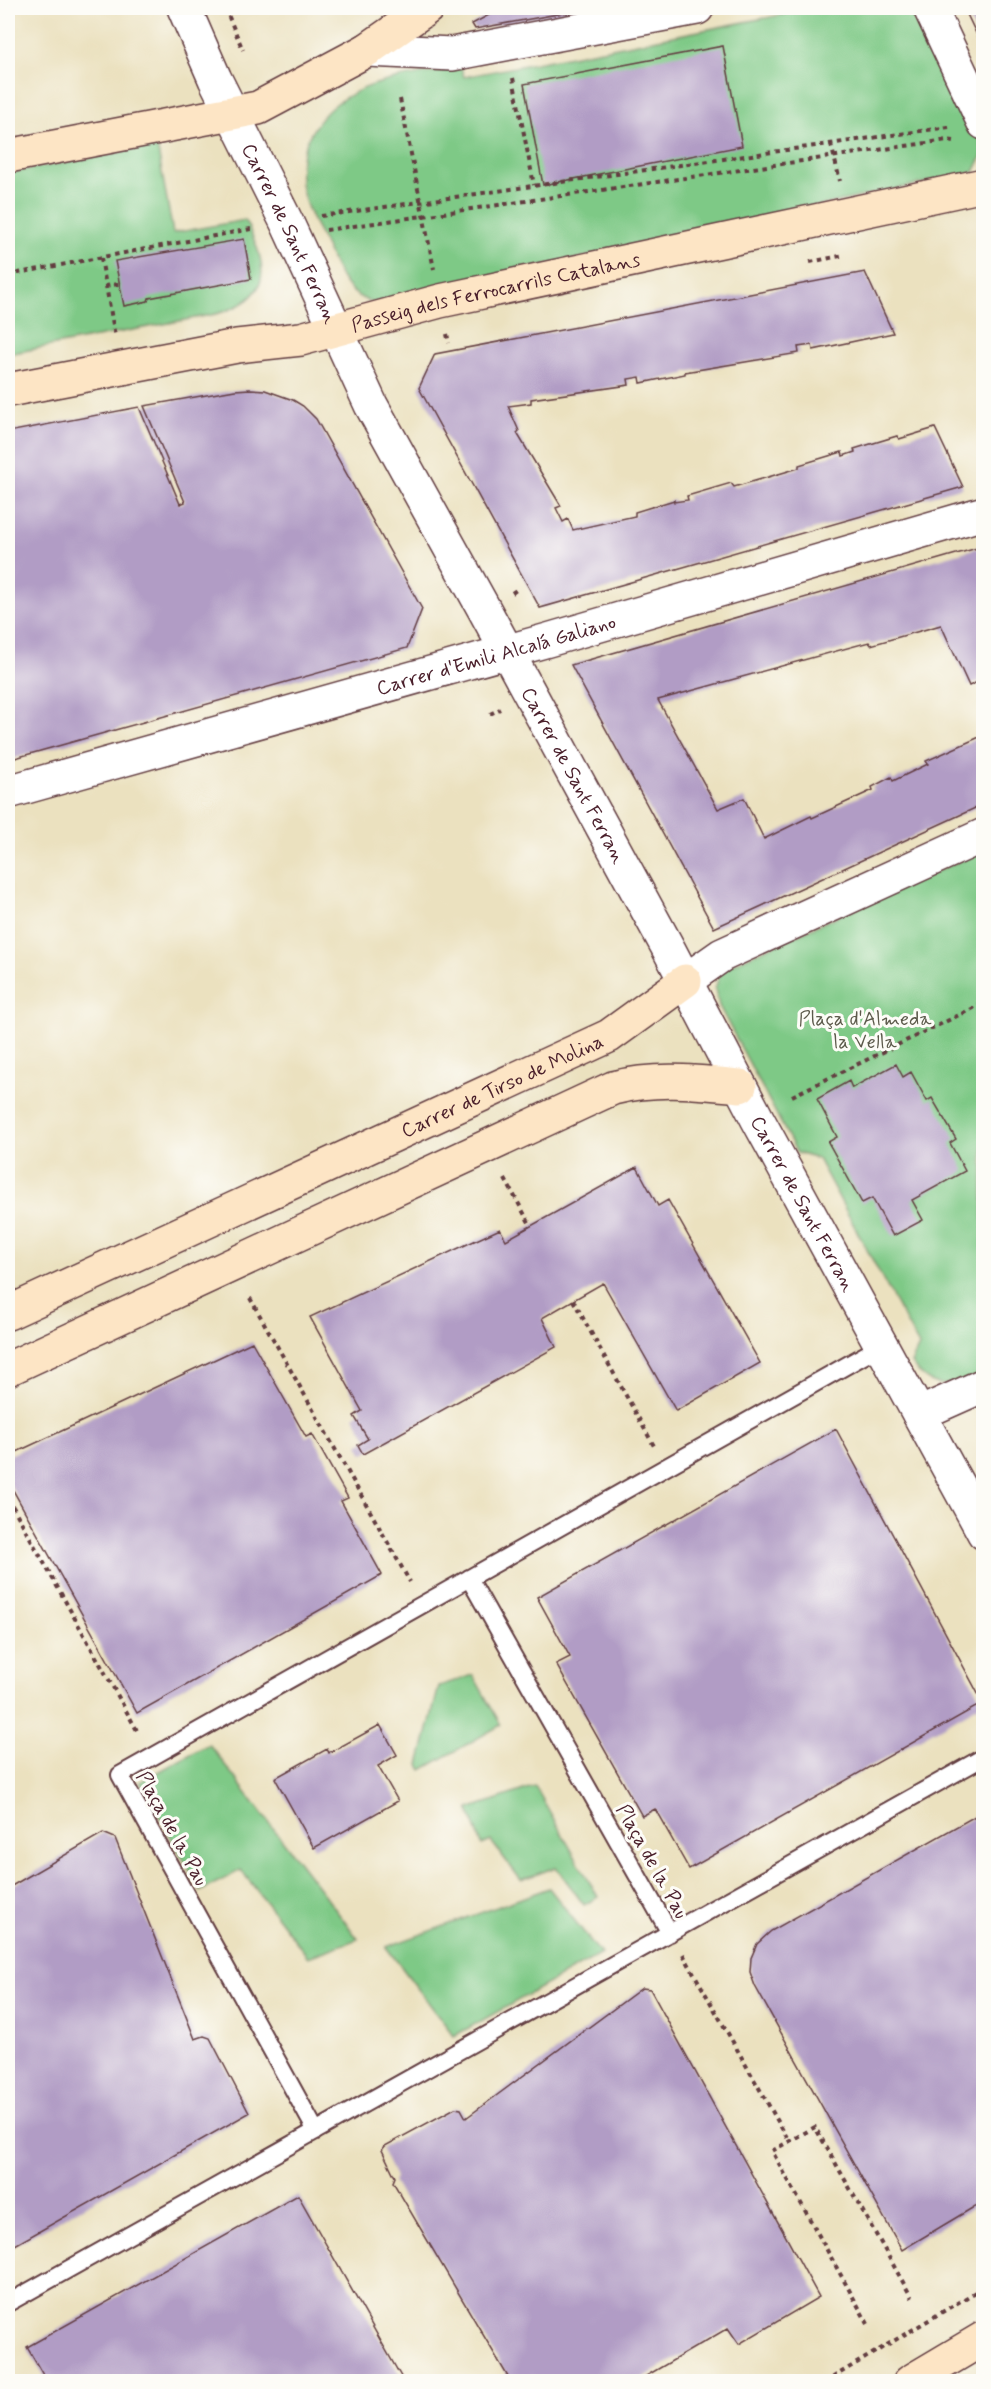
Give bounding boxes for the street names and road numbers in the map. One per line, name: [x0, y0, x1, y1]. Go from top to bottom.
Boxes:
street label: Carrer de Sant Ferran: [234, 139, 344, 328]
street label: Passeig dels Ferrocarrils Catalans: [349, 247, 643, 340]
street label: Carrer d'Emili Alcalá Galiano: [374, 609, 619, 703]
street label: Carrer de Sant Ferran: [514, 683, 632, 869]
street label: Carrer de Tirso de Molina: [397, 1028, 608, 1145]
street label: Carrer de Sant Ferran: [743, 1111, 862, 1297]
street label: Plaça de la Pau: [129, 1767, 214, 1891]
street label: Plaça de la Pau: [609, 1800, 694, 1924]

